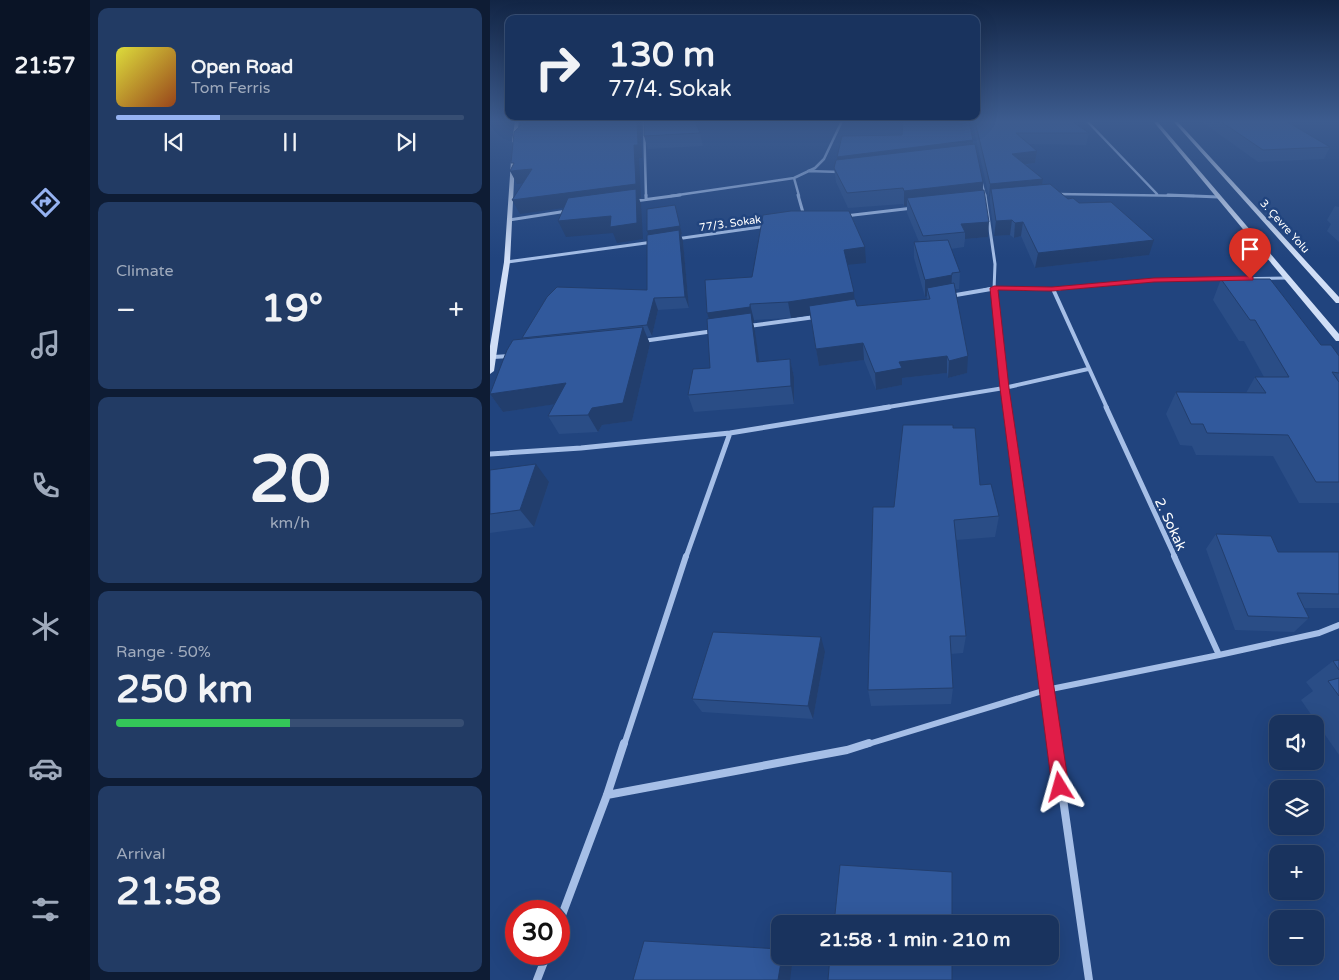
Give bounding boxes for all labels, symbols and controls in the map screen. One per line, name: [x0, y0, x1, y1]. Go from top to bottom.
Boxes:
text: 130 m: [608, 34, 715, 76]
icon: right: [525, 35, 590, 100]
text: 21:57: [15, 53, 75, 79]
text: Open Road: [191, 56, 293, 78]
text: 77/4. Sokak: [608, 76, 732, 102]
text: Tom Ferris: [191, 78, 270, 98]
icon: previous: [160, 128, 188, 156]
icon: pause: [276, 128, 304, 156]
icon: next: [392, 128, 420, 156]
icon: directions: [28, 185, 63, 220]
street label: 3. Çevre Yolu: [1257, 197, 1312, 256]
street label: 77/3. Sokak: [698, 213, 762, 234]
pin: [1229, 228, 1271, 279]
icon: arrive: [1236, 235, 1264, 263]
text: Climate: [116, 261, 174, 281]
text: 19°: [261, 286, 323, 332]
text: −: [116, 293, 136, 327]
text: +: [448, 293, 464, 327]
icon: music: [28, 327, 63, 362]
text: 20: [249, 441, 331, 520]
icon: phone: [28, 468, 63, 503]
street label: 2. Sokak: [1151, 495, 1190, 554]
text: km/h: [270, 513, 310, 533]
icon: climate: [28, 609, 63, 644]
text: Range · 50%: [116, 642, 211, 662]
text: 250 km: [116, 667, 253, 713]
map controls: [1269, 715, 1324, 965]
button: sound: [1269, 715, 1324, 770]
icon: car: [28, 751, 63, 786]
position arrow: [1033, 760, 1085, 812]
button: layers: [1269, 780, 1324, 835]
text: Arrival: [116, 844, 165, 864]
button: +: [1269, 845, 1324, 900]
text: 21:58: [116, 869, 221, 915]
icon: filters: [28, 892, 63, 927]
speed limit sign: 30: [505, 900, 570, 965]
button: −: [1269, 910, 1324, 965]
text: 21:58 · 1 min · 210 m: [819, 929, 1011, 951]

